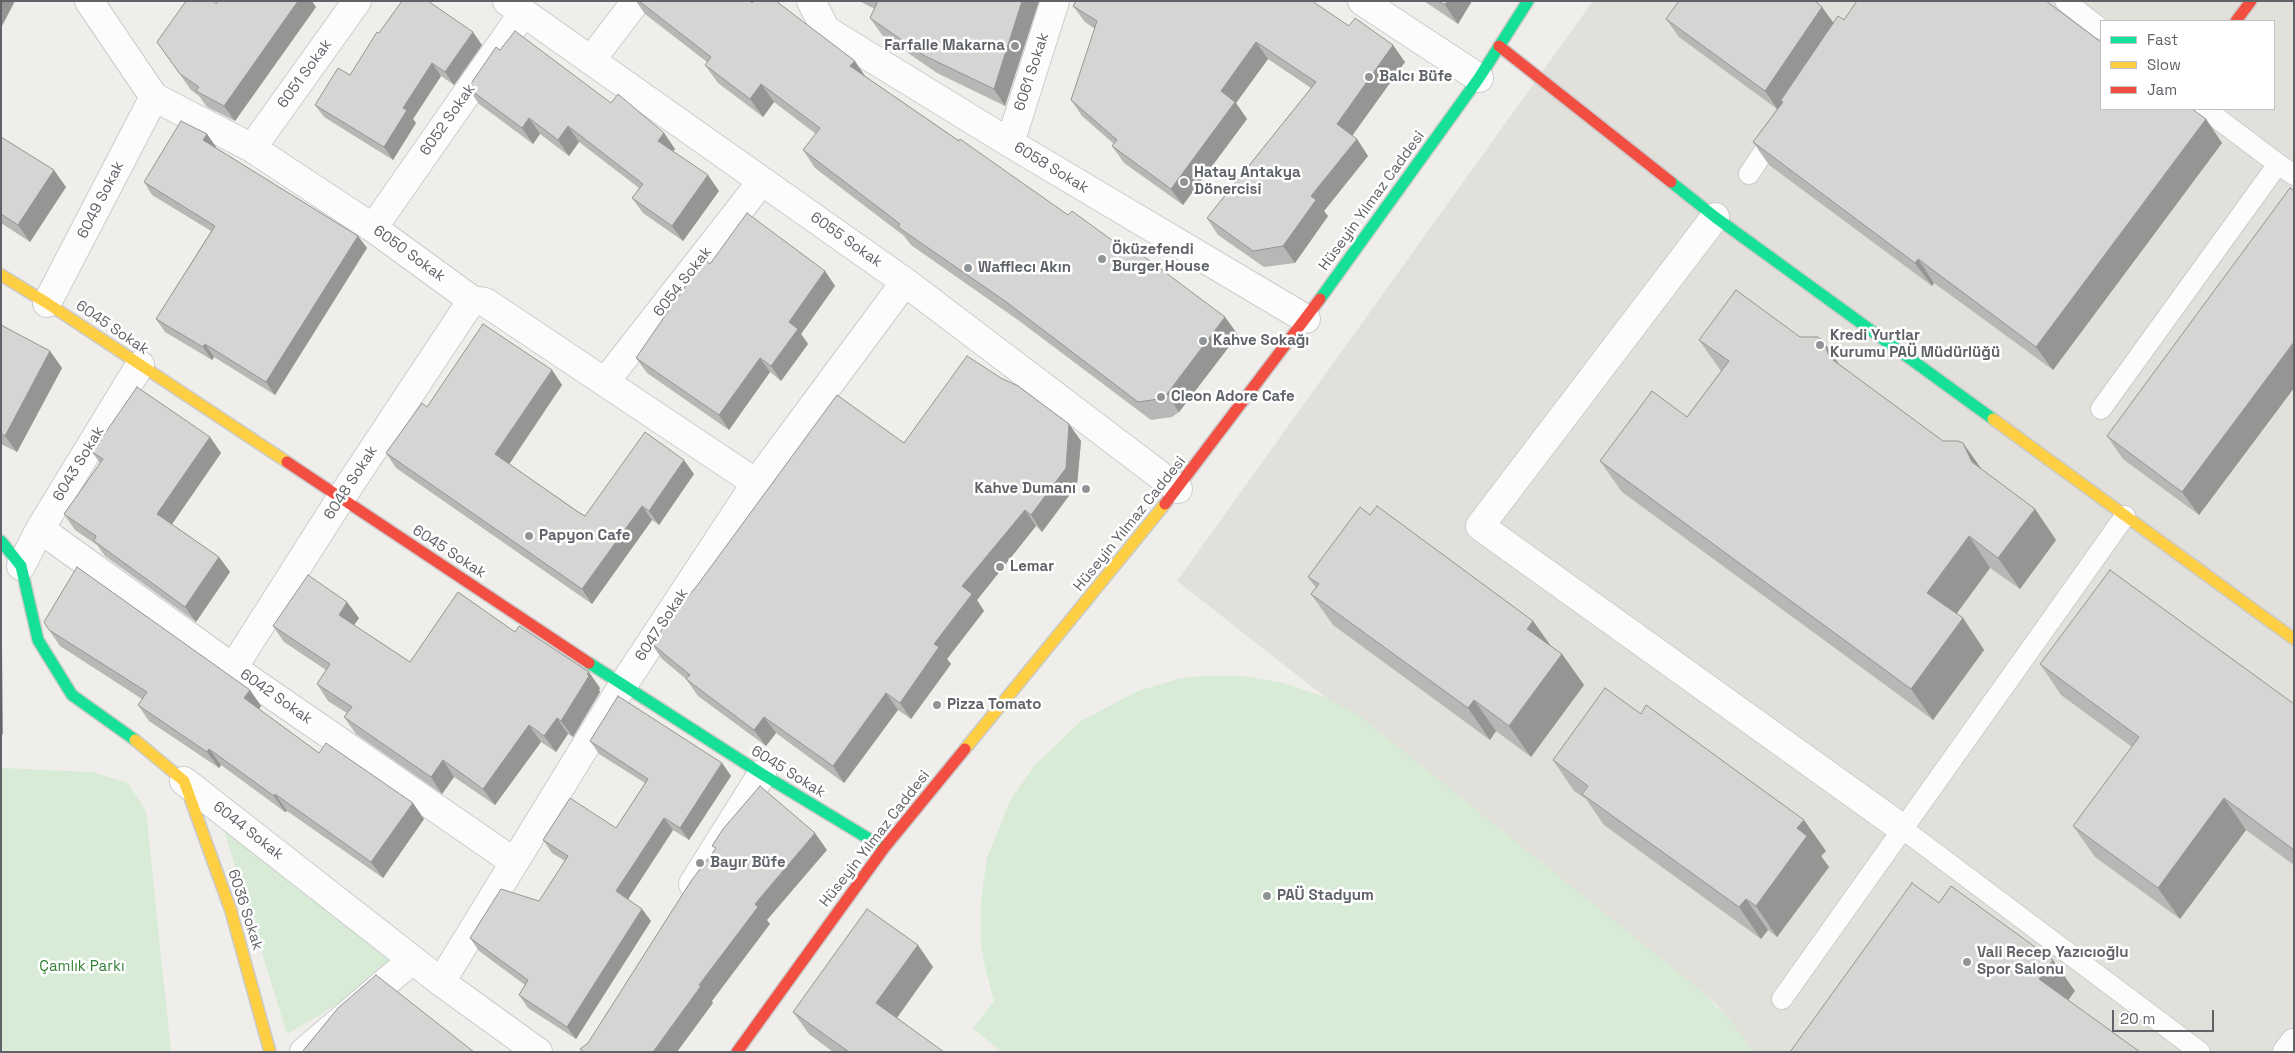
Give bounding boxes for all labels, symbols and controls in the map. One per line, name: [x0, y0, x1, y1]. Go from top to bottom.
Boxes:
legend: [2100, 20, 2275, 110]
text: Fast: [2147, 30, 2178, 49]
street label: 6061 Sokak: [1011, 31, 1053, 113]
street label: 6051 Sokak: [274, 36, 336, 112]
place label: Farfalle Makarna: [884, 37, 1005, 55]
marker: Farfalle Makarna: [1009, 40, 1021, 52]
text: Slow: [2147, 55, 2181, 74]
place label: Balcı Büfe: [1379, 68, 1452, 86]
marker: Balcı Büfe: [1363, 71, 1375, 83]
text: Jam: [2147, 80, 2177, 99]
street label: 6052 Sokak: [417, 81, 479, 159]
street label: Hüseyin Yılmaz Caddesi: [1315, 128, 1429, 274]
street label: 6058 Sokak: [1010, 139, 1092, 197]
street label: 6049 Sokak: [74, 158, 128, 242]
place label: Hatay Antakya Dönercisi: [1194, 164, 1301, 199]
marker: Hatay Antakya Dönercisi: [1178, 176, 1190, 188]
street label: 6055 Sokak: [807, 209, 885, 271]
street label: 6050 Sokak: [370, 222, 448, 286]
place label: Öküzefendi Burger House: [1112, 241, 1210, 276]
street label: 6054 Sokak: [650, 243, 716, 321]
marker: Öküzefendi Burger House: [1096, 253, 1108, 265]
place label: Wafflecı Akın: [978, 259, 1071, 277]
marker: Wafflecı Akın: [962, 262, 974, 274]
street label: 6045 Sokak: [72, 297, 152, 359]
place label: Kredi Yurtlar Kurumu PAÜ Müdürlüğü: [1830, 327, 2000, 362]
place label: Kahve Sokağı: [1213, 332, 1309, 350]
marker: Kahve Sokağı: [1197, 335, 1209, 347]
marker: Kredi Yurtlar Kurumu PAÜ Müdürlüğü: [1814, 339, 1826, 351]
place label: Cleon Adore Cafe: [1171, 388, 1295, 406]
marker: Cleon Adore Cafe: [1155, 391, 1167, 403]
street label: 6043 Sokak: [50, 423, 108, 505]
street label: 6048 Sokak: [320, 443, 382, 523]
street label: Hüseyin Yılmaz Caddesi: [1070, 453, 1190, 595]
place label: Kahve Dumanı: [974, 480, 1076, 498]
marker: Kahve Dumanı: [1080, 483, 1092, 495]
street label: 6045 Sokak: [409, 522, 489, 582]
place label: Papyon Cafe: [539, 527, 630, 545]
marker: Papyon Cafe: [523, 530, 535, 542]
place label: Lemar: [1010, 558, 1054, 576]
marker: Lemar: [994, 561, 1006, 573]
street label: 6047 Sokak: [632, 585, 692, 665]
street label: 6042 Sokak: [236, 666, 316, 728]
place label: Pizza Tomato: [947, 696, 1041, 714]
marker: Pizza Tomato: [931, 699, 943, 711]
street label: 6045 Sokak: [748, 742, 828, 802]
street label: Hüseyin Yılmaz Caddesi: [816, 767, 934, 911]
street label: 6044 Sokak: [209, 798, 287, 864]
place label: Bayır Büfe: [710, 854, 786, 872]
marker: Bayır Büfe: [694, 857, 706, 869]
street label: 6036 Sokak: [223, 867, 267, 953]
place label: PAÜ Stadyum: [1277, 887, 1374, 905]
marker: PAÜ Stadyum: [1261, 890, 1273, 902]
place label: Vali Recep Yazıcıoğlu Spor Salonu: [1977, 944, 2129, 979]
marker: Vali Recep Yazıcıoğlu Spor Salonu: [1961, 956, 1973, 968]
park label: Çamlık Parkı: [39, 958, 125, 976]
scale bar: [2115, 1000, 2218, 1032]
text: 20 m: [2120, 1009, 2155, 1028]

